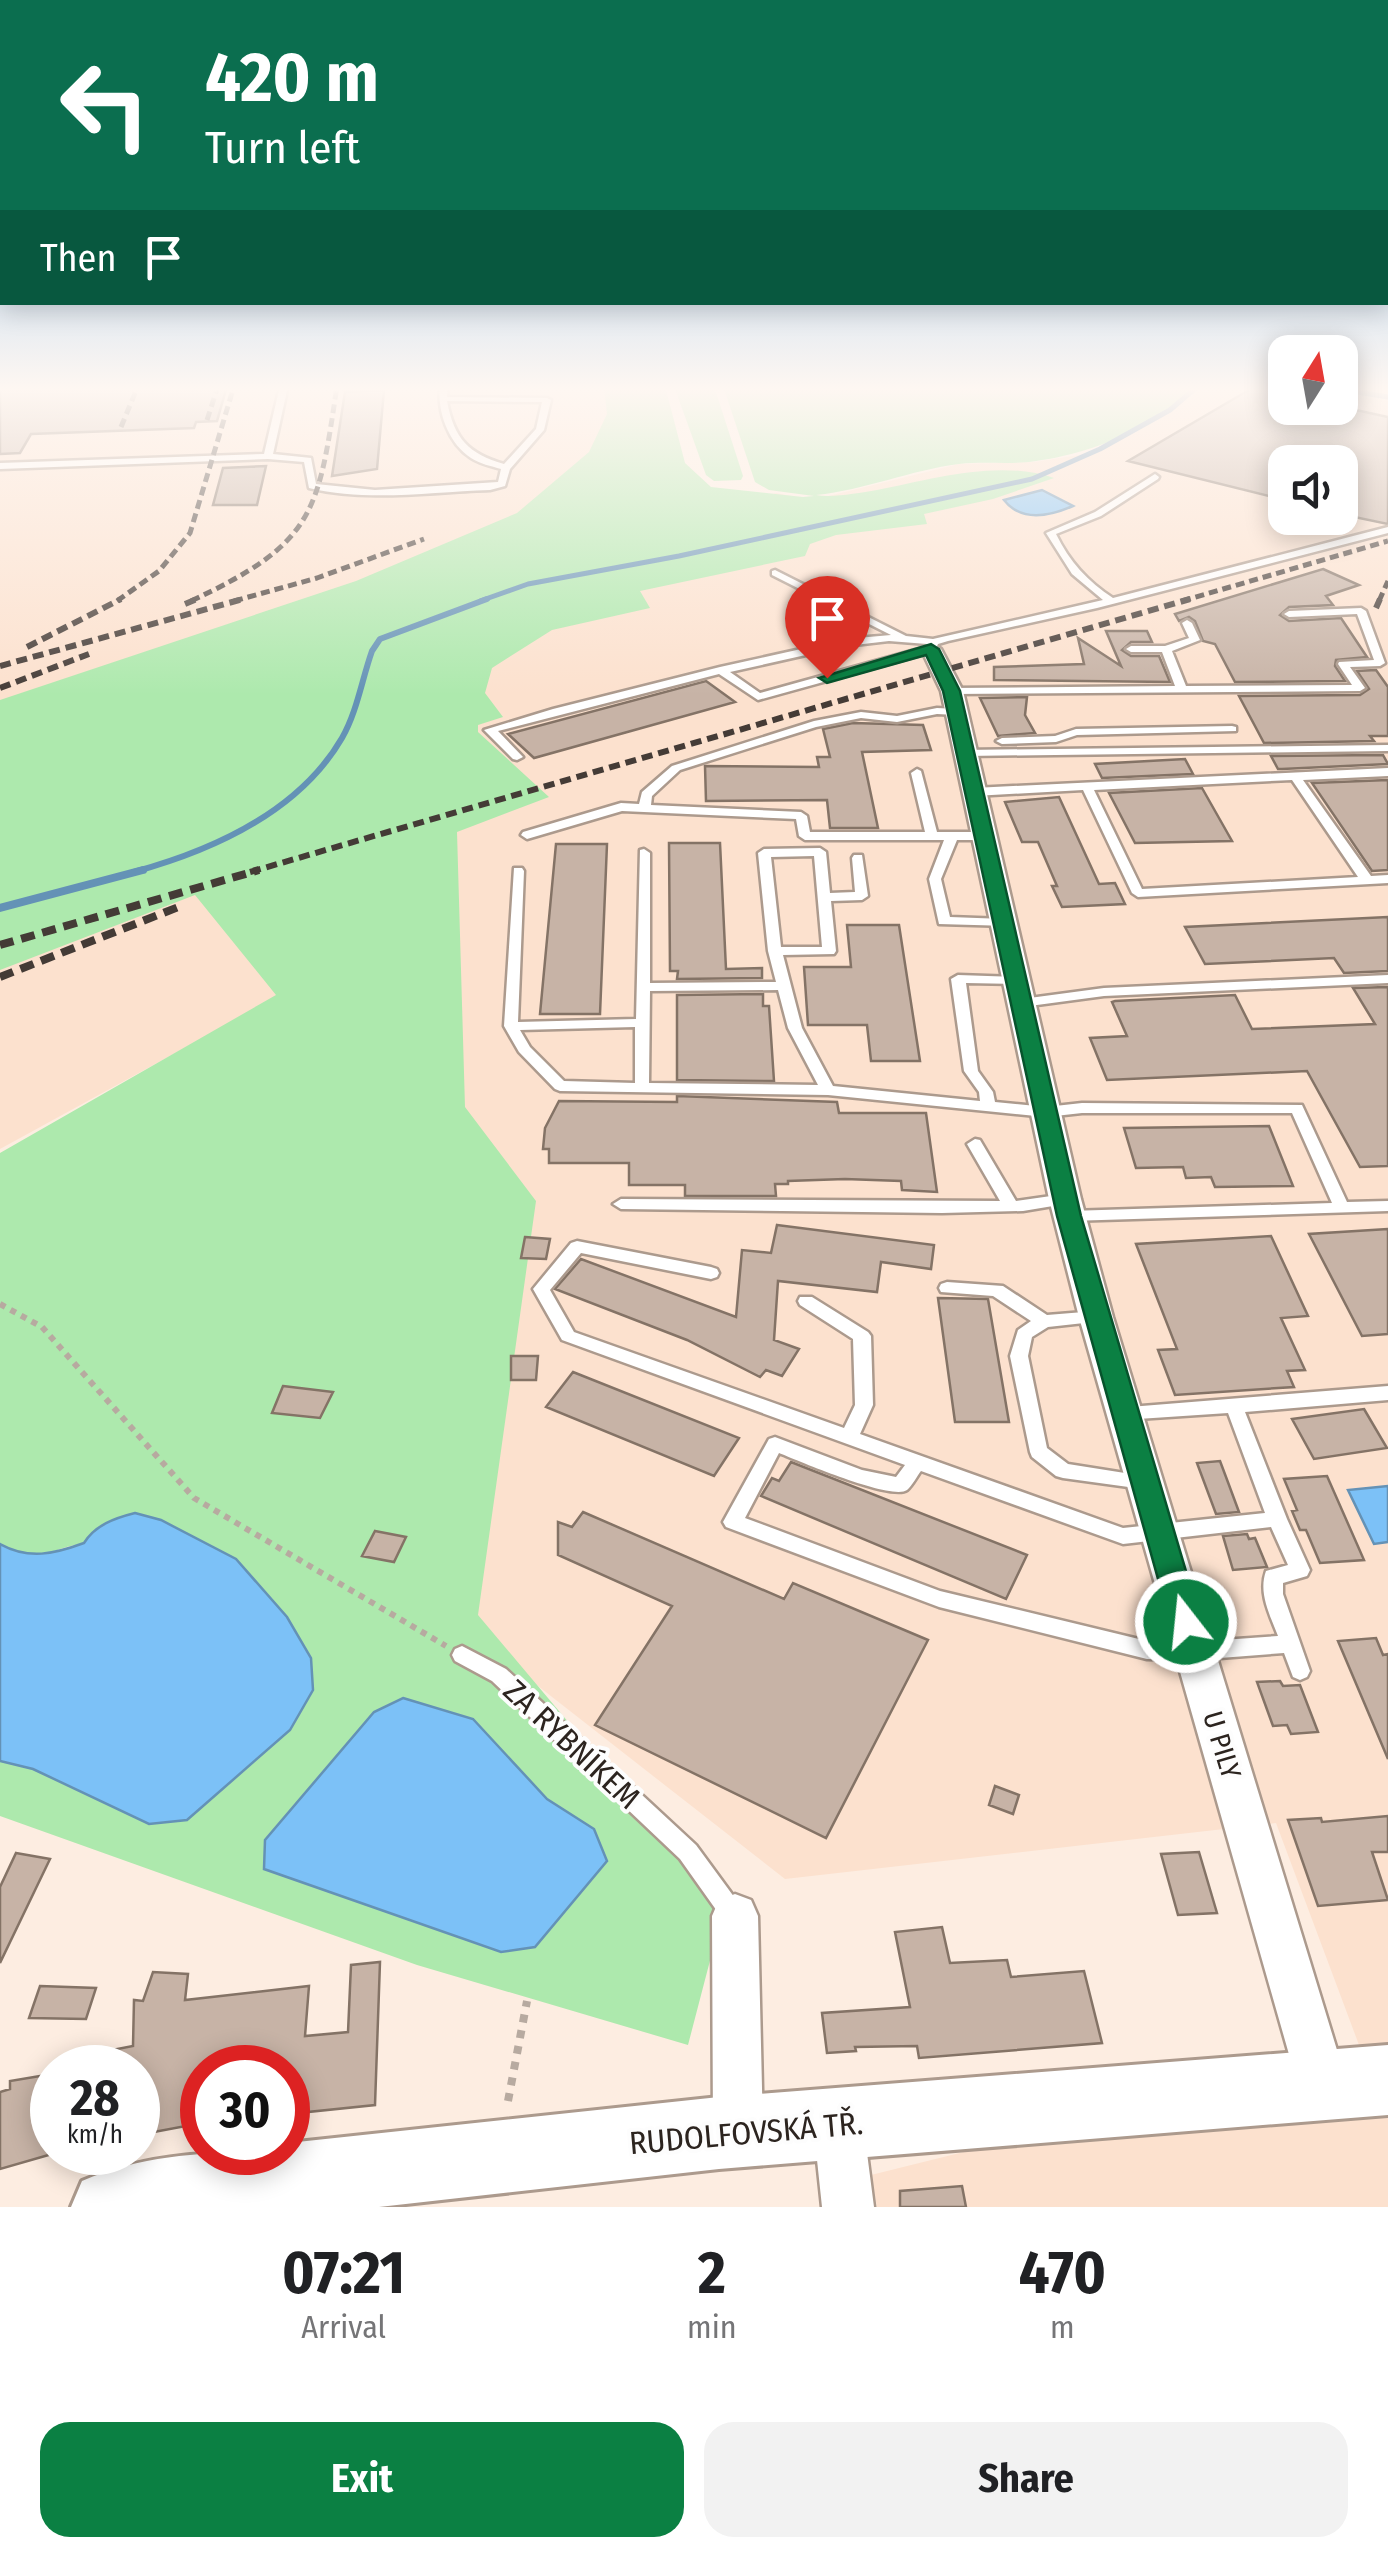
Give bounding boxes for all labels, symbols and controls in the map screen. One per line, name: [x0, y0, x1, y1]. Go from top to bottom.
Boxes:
text: 420 m: [205, 36, 379, 120]
icon: left: [40, 40, 170, 170]
text: Turn left: [205, 121, 360, 175]
icon: arrive: [136, 230, 191, 285]
text: Then: [40, 235, 116, 281]
north arrow: [1268, 335, 1358, 425]
map controls: [1268, 335, 1358, 535]
button: sound: [1268, 445, 1358, 535]
pin: [785, 576, 870, 679]
icon: arrive: [800, 591, 855, 646]
position arrow: [1134, 1570, 1238, 1674]
street label: ZA RYBNÍKEM: [496, 1671, 648, 1817]
street label: U PILY: [1196, 1707, 1248, 1783]
speed limit sign: 30: [180, 2045, 310, 2175]
text: 28: [70, 2068, 120, 2128]
street label: RUDOLFOVSKÁ TŘ.: [628, 2104, 864, 2162]
text: km/h: [67, 2120, 123, 2150]
text: 07:21: [282, 2237, 405, 2309]
text: 2: [698, 2237, 726, 2309]
text: 470: [1019, 2237, 1106, 2309]
text: Arrival: [301, 2308, 386, 2346]
text: min: [687, 2308, 737, 2346]
text: m: [1050, 2308, 1075, 2346]
button: Exit: [40, 2422, 684, 2537]
button: Share: [704, 2422, 1348, 2537]

